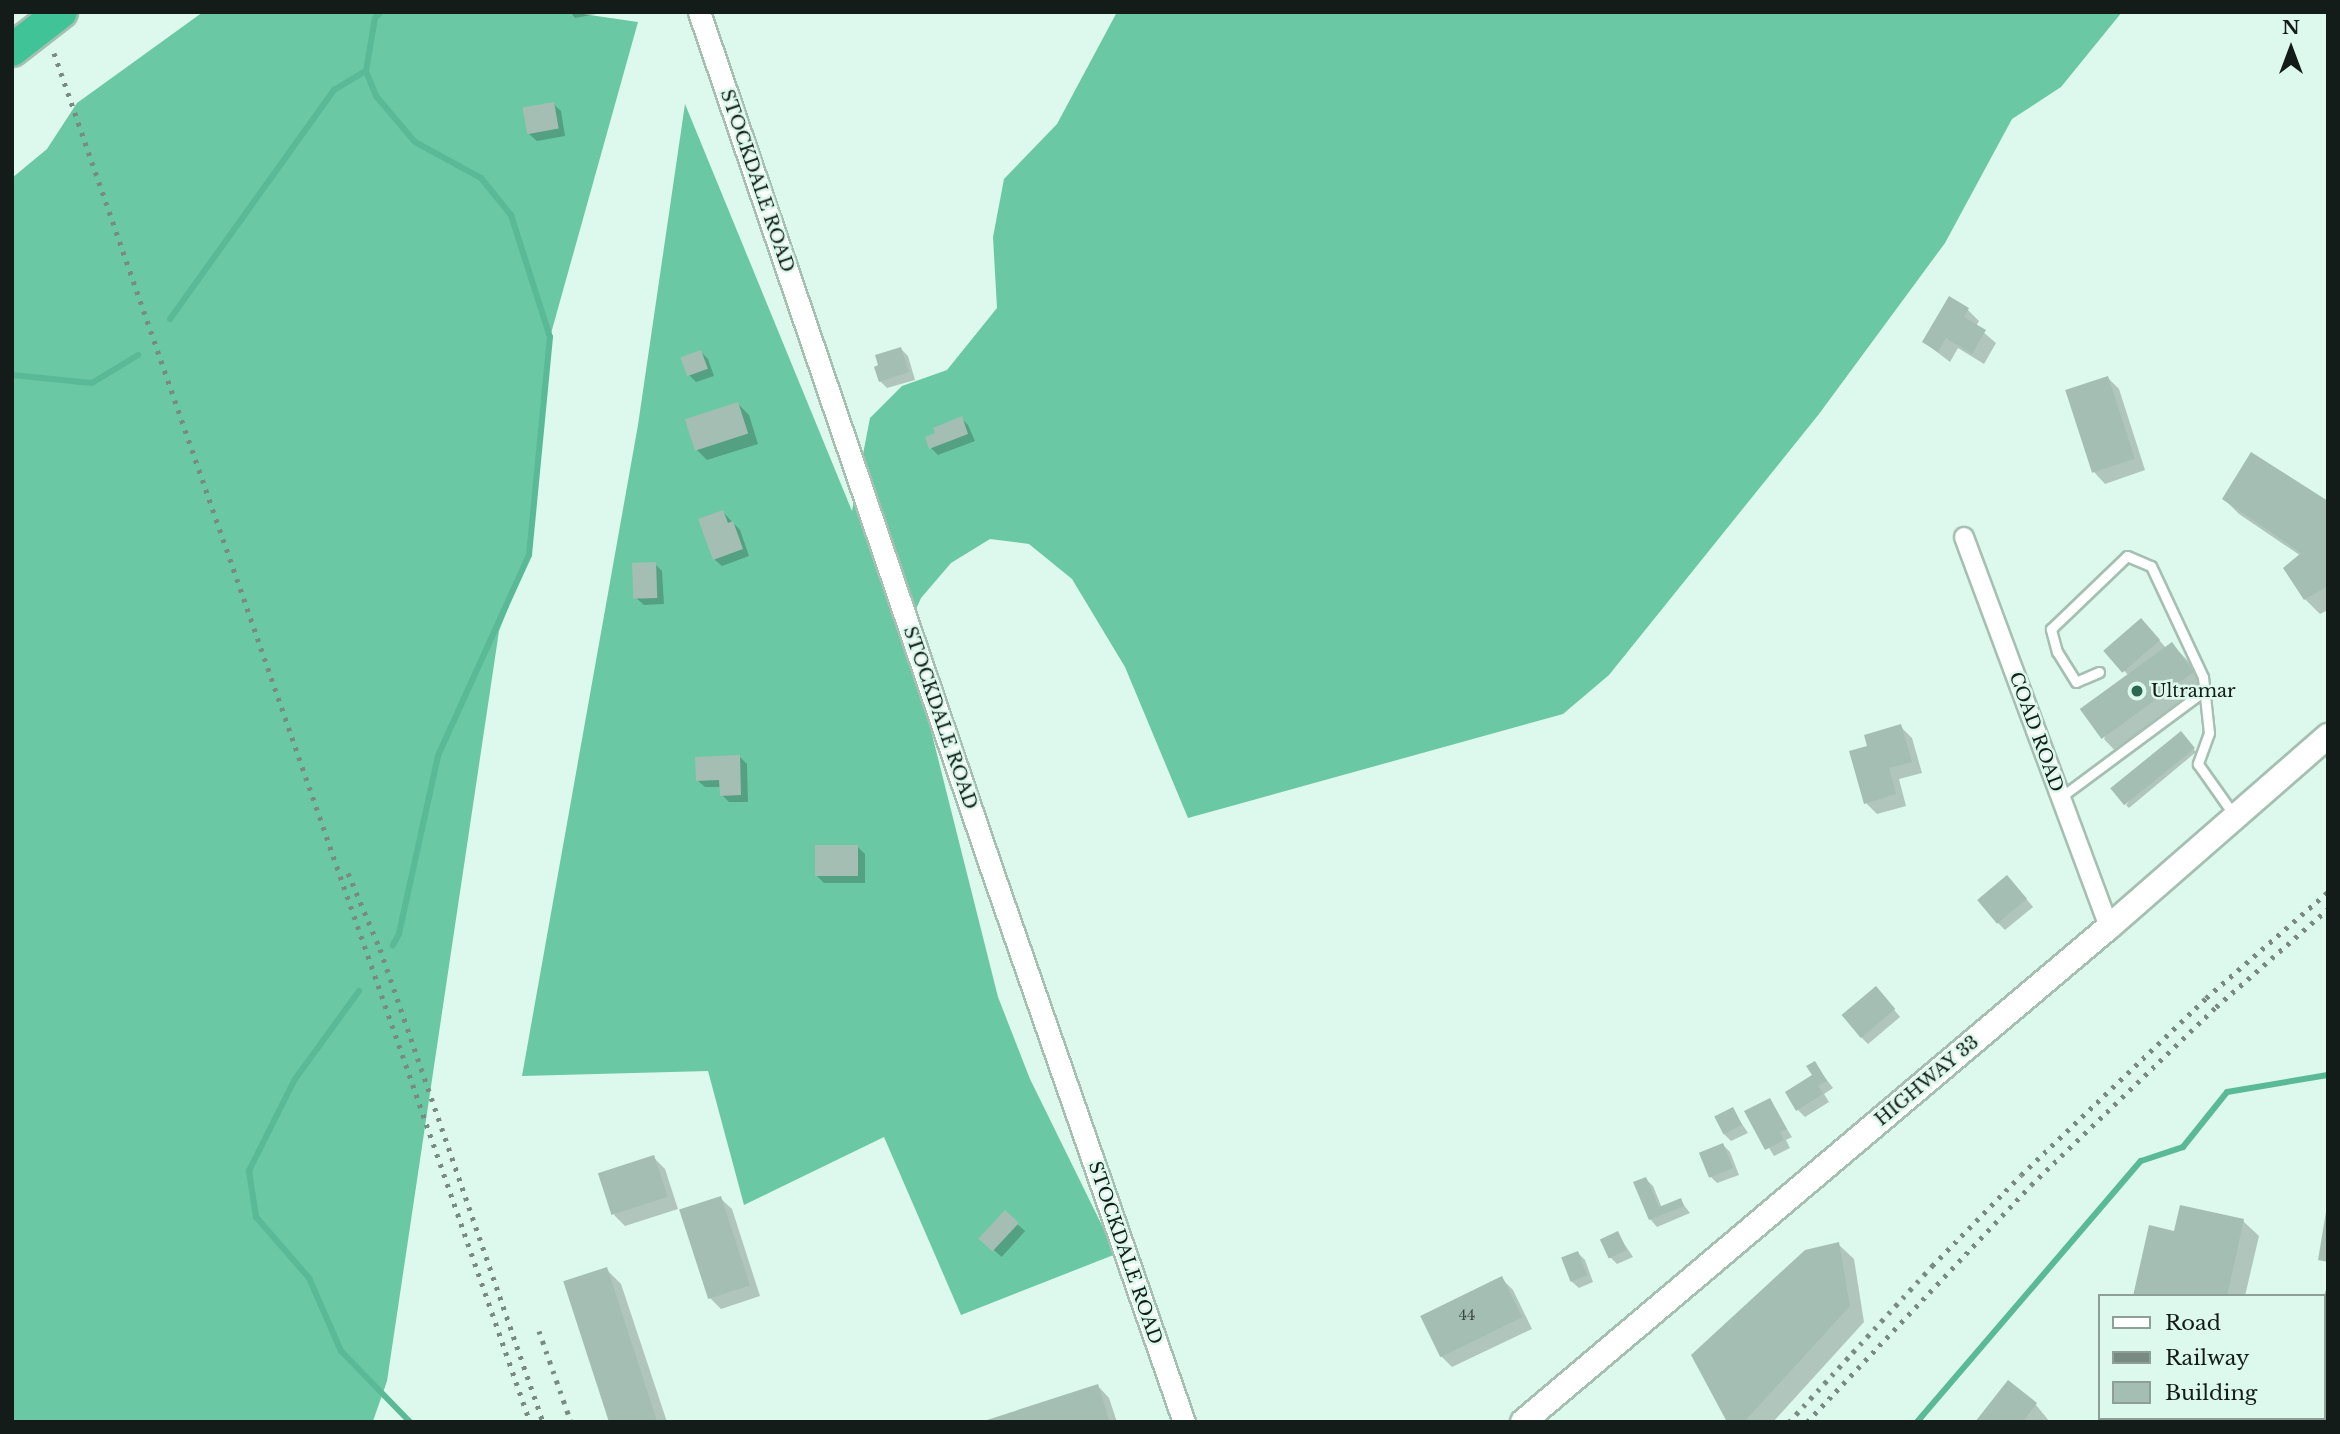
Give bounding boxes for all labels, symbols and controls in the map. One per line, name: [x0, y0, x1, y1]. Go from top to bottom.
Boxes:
north arrow: [2256, 14, 2326, 84]
text: N: [2282, 16, 2300, 39]
street label: STOCKDALE ROAD: [716, 87, 798, 275]
street label: STOCKDALE ROAD: [899, 624, 981, 812]
street label: COAD ROAD: [2004, 669, 2068, 795]
place label: Ultramar: [2151, 680, 2236, 702]
marker: Ultramar: [2129, 683, 2145, 699]
street label: HIGHWAY 33: [1871, 1031, 1983, 1131]
street label: STOCKDALE ROAD: [1084, 1159, 1166, 1347]
legend: [2098, 1294, 2326, 1420]
house number: 44: [1459, 1307, 1475, 1323]
text: Road: [2165, 1310, 2221, 1336]
text: Railway: [2165, 1345, 2249, 1371]
text: Building: [2165, 1380, 2257, 1406]

